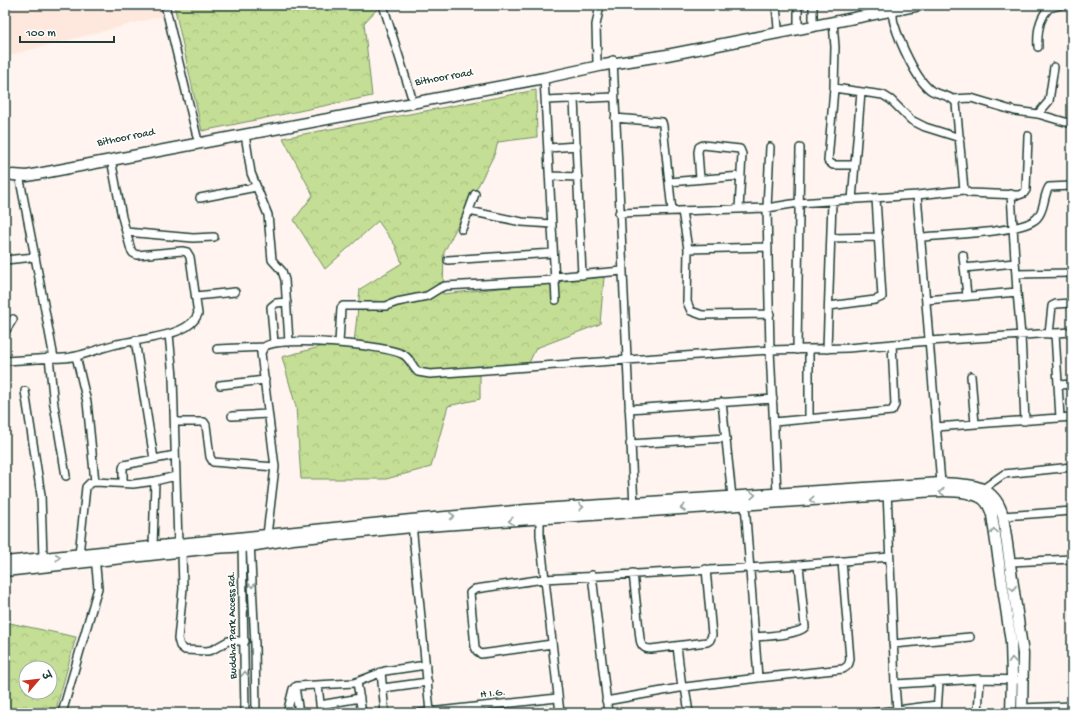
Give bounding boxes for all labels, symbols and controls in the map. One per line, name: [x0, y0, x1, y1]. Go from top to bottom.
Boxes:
scale bar: [20, 18, 114, 44]
text: 100 m: [25, 27, 56, 41]
street label: Bithoor road: [413, 67, 475, 89]
street label: Bithoor road: [95, 126, 157, 150]
one-way arrow: [939, 488, 945, 496]
one-way arrow: [750, 491, 756, 500]
one-way arrow: [809, 495, 815, 504]
one-way arrow: [578, 502, 584, 511]
one-way arrow: [680, 504, 686, 513]
one-way arrow: [449, 512, 455, 521]
one-way arrow: [508, 516, 514, 525]
one-way arrow: [990, 528, 999, 534]
one-way arrow: [55, 553, 61, 562]
street label: Buddha Park Access Rd.: [226, 571, 240, 680]
one-way arrow: [248, 582, 256, 588]
one-way arrow: [1008, 585, 1017, 591]
one-way arrow: [1008, 657, 1016, 663]
north arrow: [18, 660, 58, 700]
text: उ: [38, 669, 54, 684]
one-way arrow: [241, 671, 249, 677]
street label: H I.G.: [480, 687, 506, 701]

